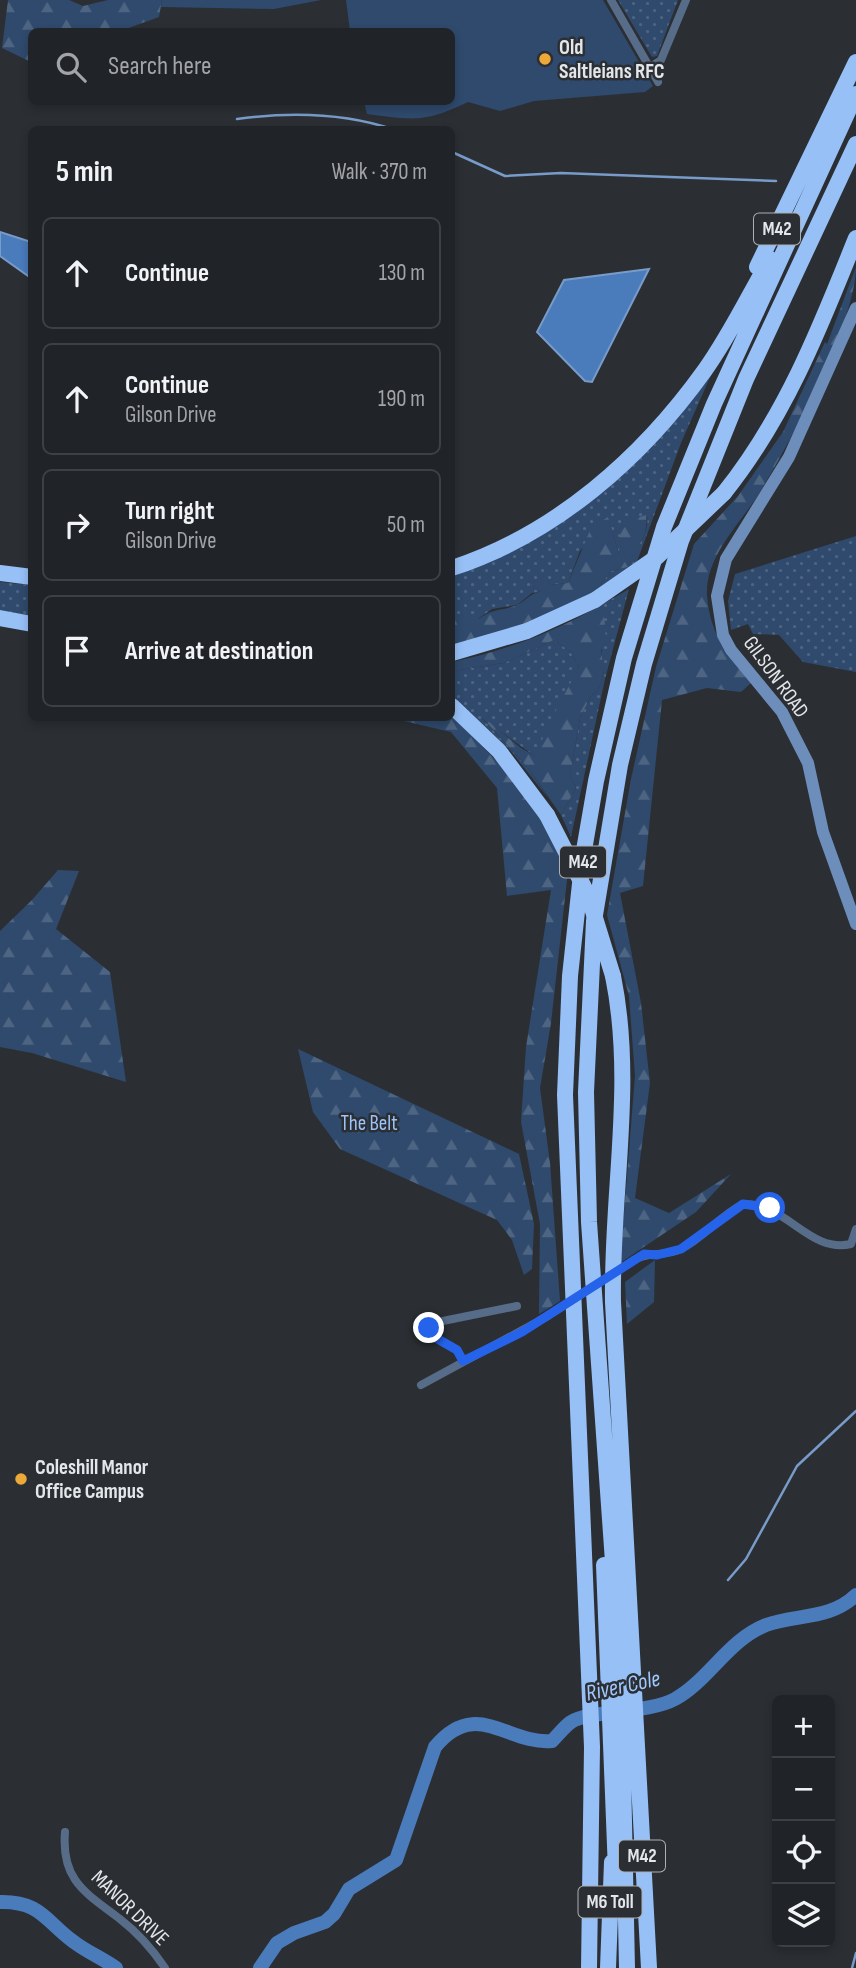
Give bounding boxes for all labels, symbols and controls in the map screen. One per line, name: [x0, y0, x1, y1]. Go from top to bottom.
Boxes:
search box: [28, 28, 455, 105]
place label: Old Saltleians RFC: [559, 35, 665, 84]
icon: search: [52, 48, 90, 86]
text: Search here: [108, 51, 211, 82]
marker: Old Saltleians RFC: [537, 51, 553, 67]
text: 5 min: [56, 154, 113, 190]
text: Walk · 370 m: [331, 158, 427, 186]
road number: M42: [754, 214, 800, 244]
icon: ahead: [58, 254, 96, 292]
text: Continue: [125, 258, 209, 289]
text: 130 m: [379, 259, 425, 287]
text: Continue: [125, 370, 209, 401]
icon: ahead: [58, 380, 96, 418]
text: 190 m: [378, 385, 425, 413]
text: Gilson Drive: [125, 401, 217, 429]
text: Turn right: [125, 496, 214, 527]
icon: right: [58, 506, 96, 544]
text: 50 m: [387, 511, 425, 539]
text: Gilson Drive: [125, 527, 217, 555]
street label: GILSON ROAD: [738, 631, 814, 723]
icon: arrive: [58, 632, 96, 670]
text: Arrive at destination: [125, 636, 313, 667]
road number: M42: [560, 846, 606, 877]
park label: The Belt: [340, 1111, 398, 1136]
route start: [754, 1192, 785, 1223]
route end: [413, 1312, 444, 1343]
place label: Coleshill Manor Office Campus: [35, 1455, 149, 1504]
marker: Coleshill Manor Office Campus: [13, 1471, 29, 1487]
water label: River Cole: [583, 1664, 663, 1708]
map controls: [772, 1695, 835, 1947]
button: +: [772, 1695, 835, 1758]
button: −: [772, 1758, 835, 1821]
button: locate: [772, 1821, 835, 1884]
road number: M42: [619, 1840, 665, 1872]
street label: MANOR DRIVE: [86, 1865, 174, 1951]
button: layers: [772, 1884, 835, 1947]
road number: M6 Toll: [578, 1886, 642, 1918]

